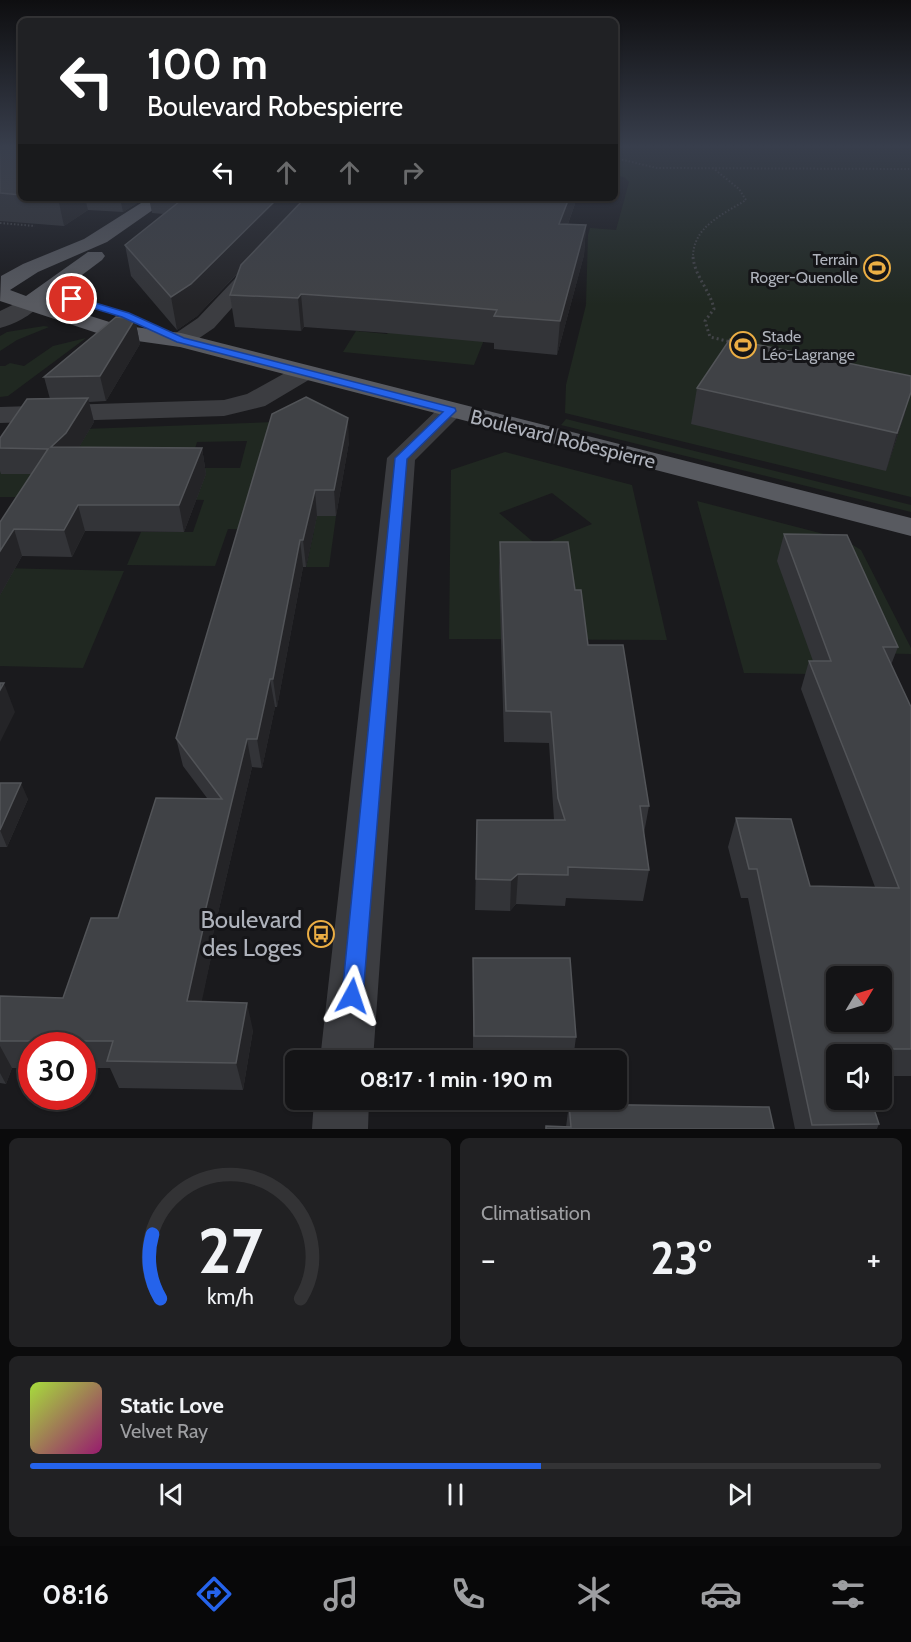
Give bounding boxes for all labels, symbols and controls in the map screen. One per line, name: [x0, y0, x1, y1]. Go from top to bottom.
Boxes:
text: 100 m: [147, 38, 268, 90]
icon: left: [48, 42, 126, 120]
text: Boulevard Robespierre: [147, 90, 403, 123]
icon: left: [207, 156, 240, 189]
icon: ahead: [270, 156, 303, 189]
icon: ahead: [333, 156, 366, 189]
icon: right: [396, 156, 429, 189]
place label: Terrain Roger-Quenolle: [750, 250, 858, 287]
sports icon: Terrain Roger-Quenolle: [862, 253, 892, 283]
pin: [46, 273, 97, 324]
icon: arrive: [55, 282, 88, 315]
place label: Stade Léo-Lagrange: [762, 327, 855, 364]
sports icon: Stade Léo-Lagrange: [728, 330, 758, 360]
street label: Boulevard Robespierre: [468, 404, 658, 474]
place label: Boulevard des Loges: [200, 905, 302, 962]
bus stop icon: Boulevard des Loges: [306, 919, 336, 949]
position arrow: [320, 964, 384, 1028]
north arrow: [826, 966, 892, 1032]
map controls: [826, 966, 892, 1110]
speed limit sign: 30: [18, 1032, 96, 1110]
button: sound: [826, 1044, 892, 1110]
text: 08:17 · 1 min · 190 m: [360, 1066, 552, 1093]
text: Climatisation: [481, 1201, 591, 1225]
text: 27: [198, 1213, 263, 1289]
text: 23°: [650, 1231, 712, 1285]
text: −: [481, 1239, 496, 1279]
text: +: [866, 1239, 881, 1279]
text: km/h: [207, 1284, 253, 1310]
text: Static Love: [120, 1392, 224, 1419]
text: Velvet Ray: [120, 1419, 208, 1443]
icon: previous: [155, 1478, 188, 1511]
icon: pause: [439, 1478, 472, 1511]
icon: next: [723, 1478, 756, 1511]
icon: directions: [193, 1573, 235, 1615]
icon: music: [320, 1573, 362, 1615]
icon: phone: [447, 1573, 489, 1615]
icon: climate: [573, 1573, 615, 1615]
icon: car: [700, 1573, 742, 1615]
icon: filters: [827, 1573, 869, 1615]
text: 08:16: [42, 1578, 109, 1611]

